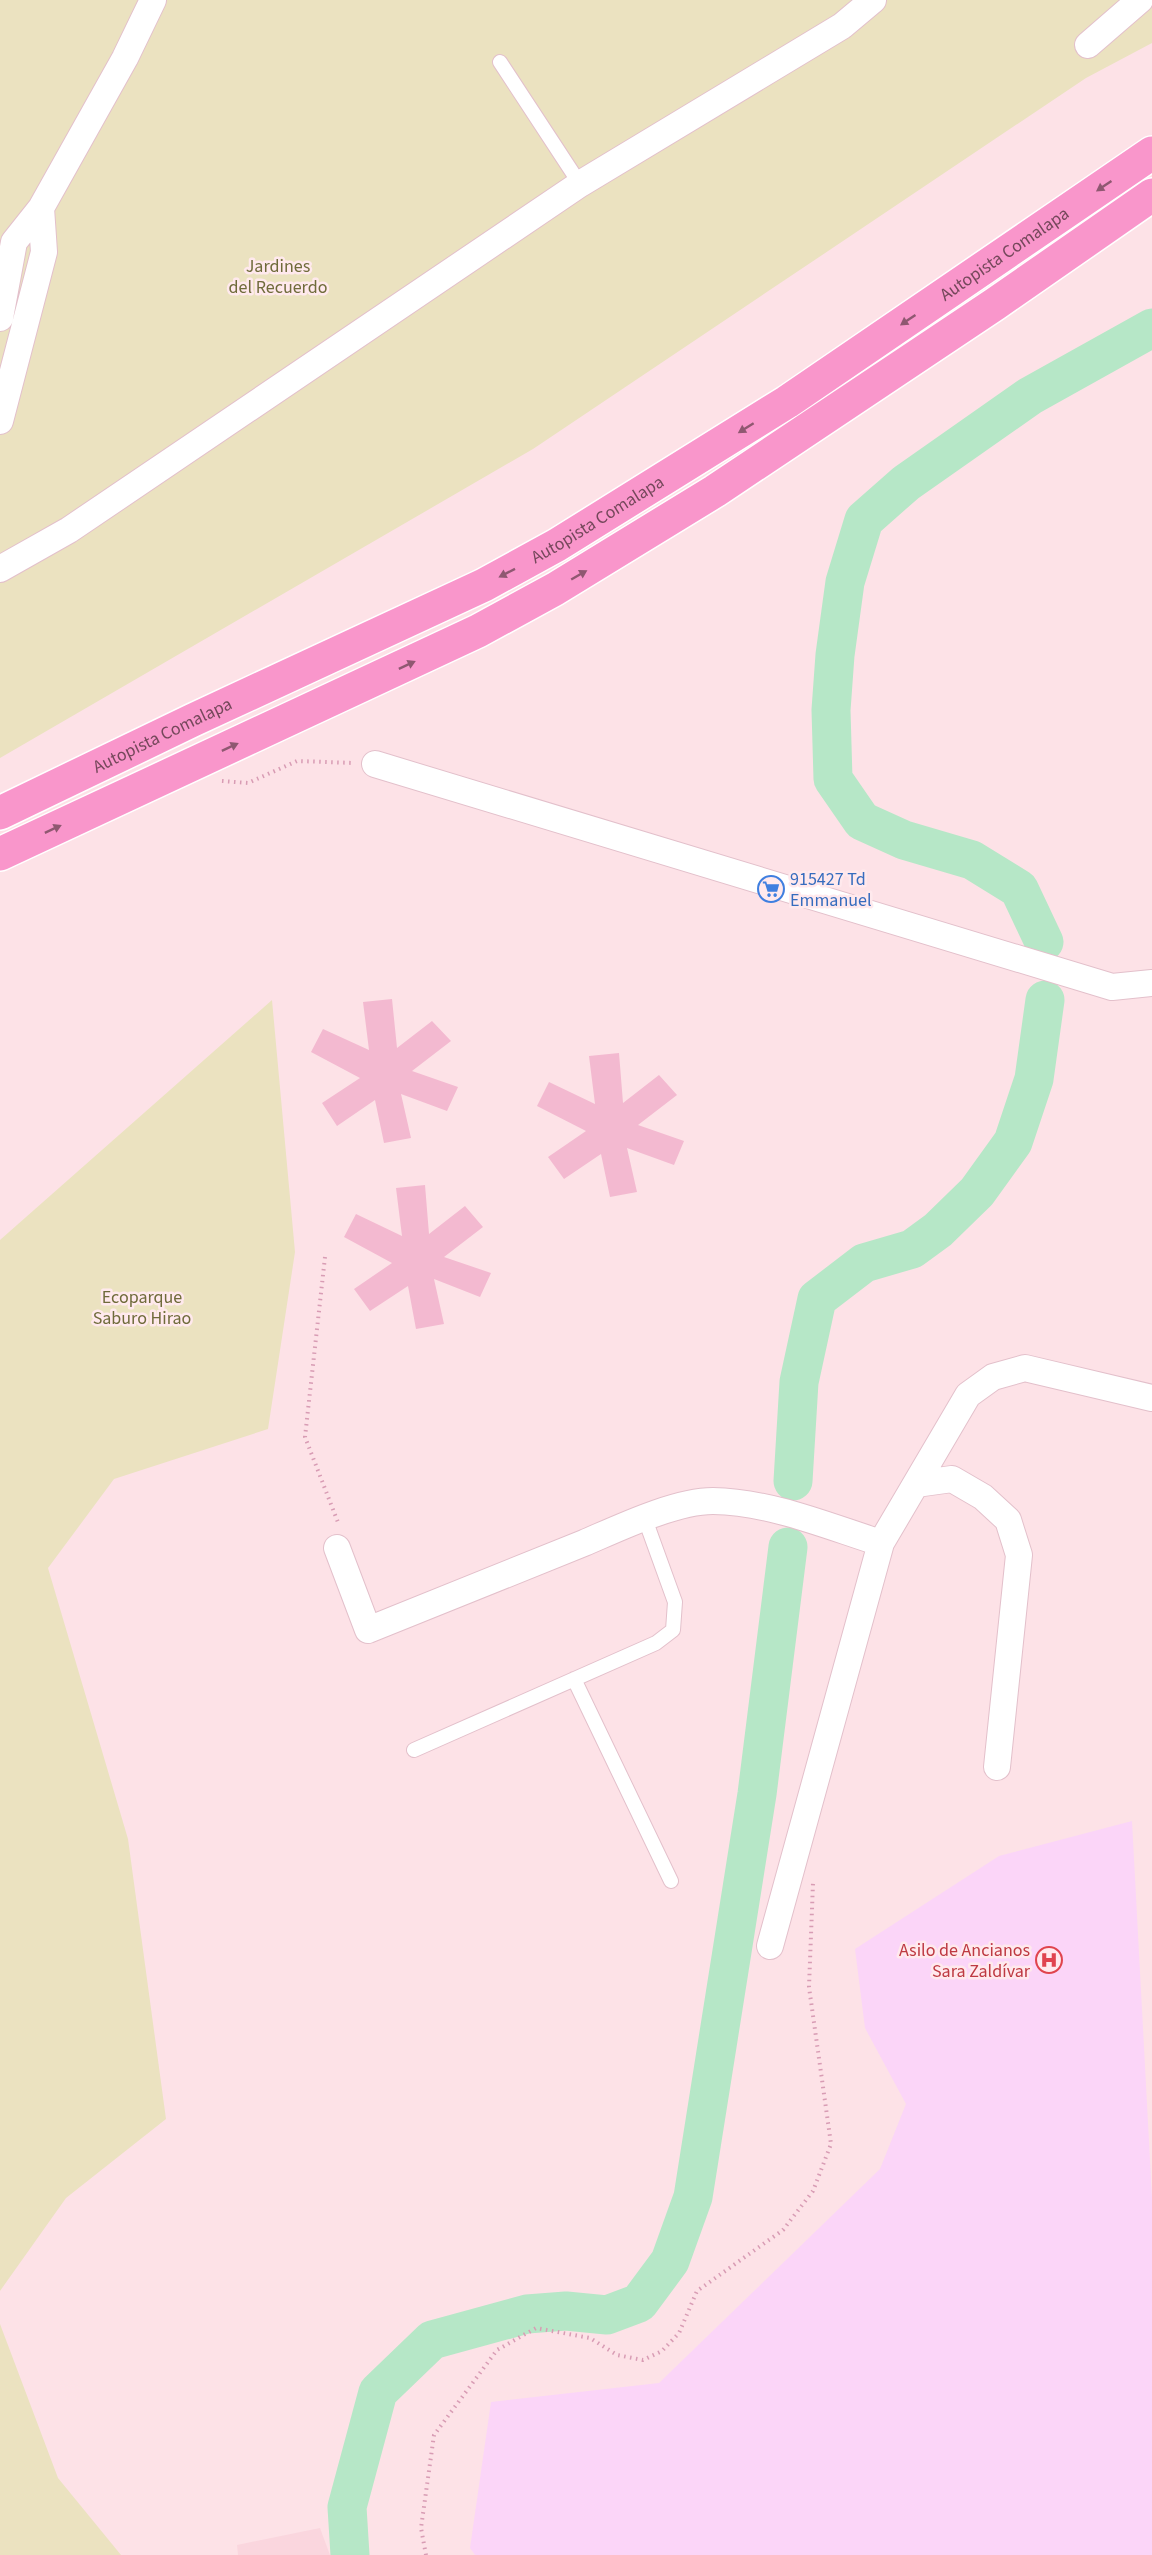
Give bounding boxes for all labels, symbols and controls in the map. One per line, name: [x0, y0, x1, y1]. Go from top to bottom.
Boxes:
one-way arrow: [1096, 180, 1112, 192]
street label: Autopista Comalapa: [935, 201, 1074, 307]
park label: Jardines del Recuerdo: [229, 254, 327, 300]
one-way arrow: [901, 314, 917, 326]
one-way arrow: [738, 423, 754, 434]
street label: Autopista Comalapa: [527, 470, 669, 570]
one-way arrow: [499, 568, 516, 577]
one-way arrow: [571, 569, 587, 580]
one-way arrow: [398, 660, 415, 669]
street label: Autopista Comalapa: [89, 692, 236, 779]
one-way arrow: [221, 742, 238, 751]
one-way arrow: [44, 825, 61, 834]
place label: 915427 Td Emmanuel: [790, 867, 872, 913]
supermarket icon: 915427 Td Emmanuel: [756, 874, 786, 904]
park label: Ecoparque Saburo Hirao: [93, 1285, 191, 1331]
place label: Asilo de Ancianos Sara Zaldívar: [899, 1938, 1031, 1984]
hospital icon: Asilo de Ancianos Sara Zaldívar: [1034, 1945, 1064, 1975]

